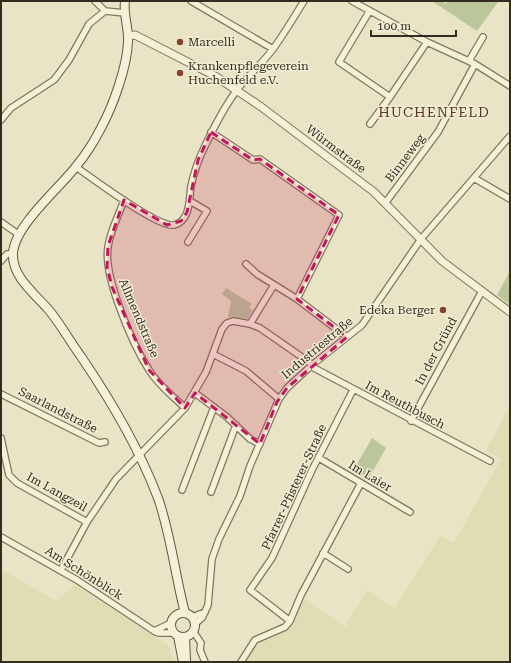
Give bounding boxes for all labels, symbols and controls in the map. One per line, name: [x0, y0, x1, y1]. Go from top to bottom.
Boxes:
scale bar: [371, 12, 456, 38]
text: 100 m: [377, 19, 411, 33]
place label: Marcelli: [188, 35, 235, 49]
marker: Marcelli: [175, 37, 185, 47]
place label: Krankenpflegeverein Huchenfeld e.V.: [188, 59, 309, 87]
marker: Krankenpflegeverein Huchenfeld e.V.: [175, 68, 185, 78]
district label: HUCHENFELD: [378, 104, 490, 120]
street label: Würmstraße: [303, 122, 369, 176]
street label: Binneweg: [382, 131, 428, 185]
street label: Allmendstraße: [116, 276, 162, 360]
place label: Edeka Berger: [359, 303, 435, 317]
marker: Edeka Berger: [438, 305, 448, 315]
street label: Industriestraße: [279, 314, 356, 382]
street label: In der Gründ: [412, 314, 460, 387]
street label: Im Reuthbusch: [363, 378, 447, 432]
street label: Saarlandstraße: [16, 384, 100, 436]
street label: Pfarrer-Pfisterer-Straße: [259, 422, 329, 552]
street label: Im Laier: [346, 458, 394, 494]
street label: Im Langzeil: [24, 470, 90, 514]
street label: Am Schönblick: [43, 543, 126, 603]

